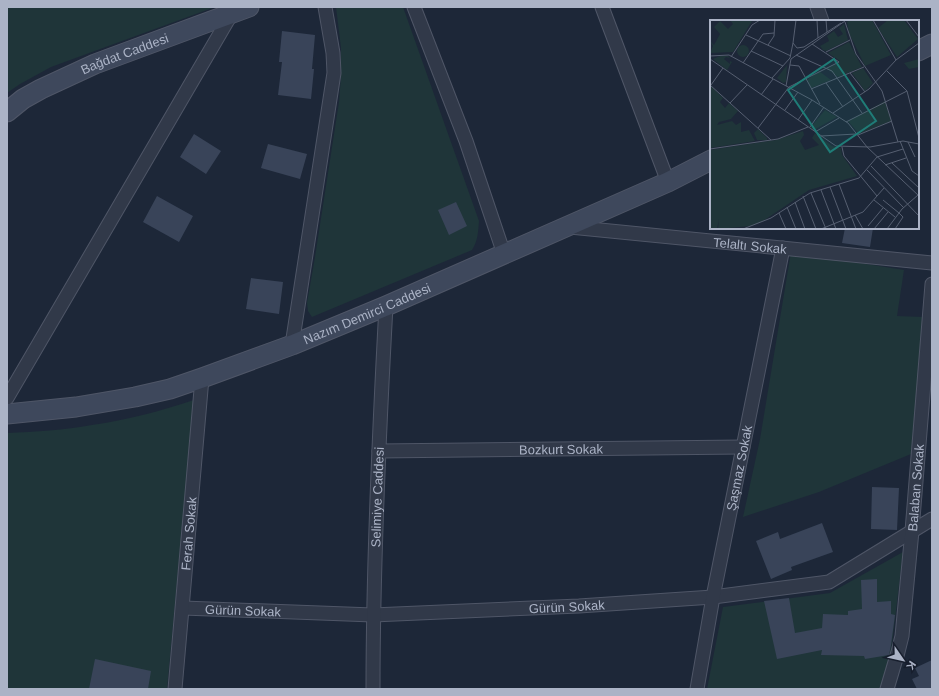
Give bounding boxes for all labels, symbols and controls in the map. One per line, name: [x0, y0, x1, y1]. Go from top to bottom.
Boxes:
inset map: [710, 20, 919, 229]
street label: Bağdat Caddesi: [78, 30, 170, 77]
street label: Telaltı Sokak: [713, 234, 788, 256]
street label: Nazım Demirci Caddesi: [301, 280, 433, 347]
street label: Şaşmaz Sokak: [723, 423, 755, 512]
street label: Bozkurt Sokak: [519, 441, 604, 457]
street label: Balaban Sokak: [904, 443, 927, 532]
street label: Selimiye Caddesi: [368, 446, 386, 547]
street label: Ferah Sokak: [178, 496, 199, 571]
street label: Gürün Sokak: [528, 597, 606, 616]
street label: Gürün Sokak: [205, 601, 282, 619]
north arrow: [883, 640, 923, 680]
text: K: [904, 659, 918, 672]

